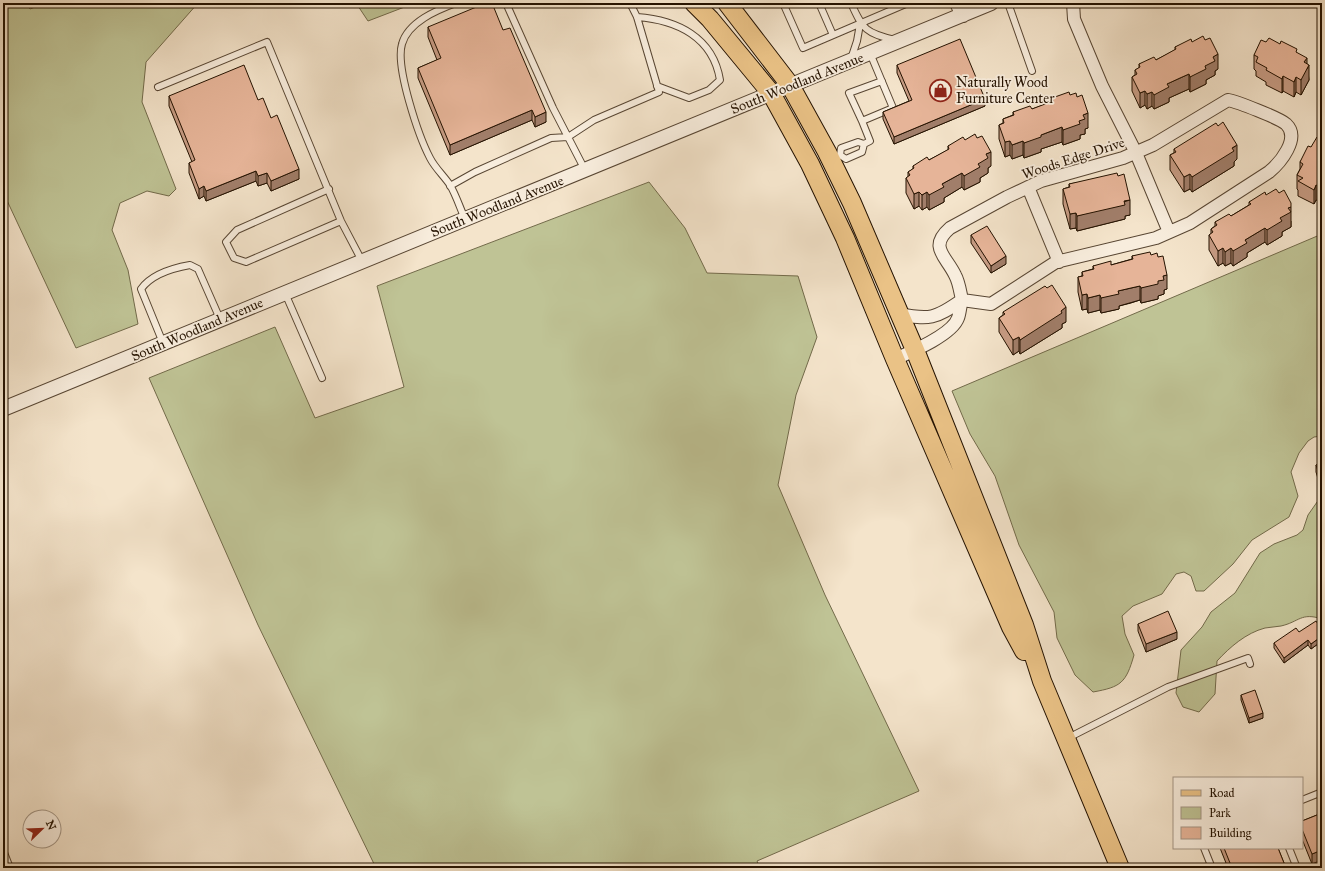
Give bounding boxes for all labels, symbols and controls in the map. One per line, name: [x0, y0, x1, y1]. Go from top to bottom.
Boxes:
street label: South Woodland Avenue: [728, 49, 866, 118]
place label: Naturally Wood Furniture Center: [956, 74, 1055, 107]
shop icon: Naturally Wood Furniture Center: [928, 77, 954, 103]
street label: Woods Edge Drive: [1020, 134, 1127, 183]
street label: South Woodland Avenue: [428, 172, 566, 241]
street label: South Woodland Avenue: [129, 294, 266, 365]
legend: [1173, 777, 1303, 849]
text: Road: [1209, 786, 1235, 800]
text: Park: [1209, 806, 1231, 820]
north arrow: [22, 809, 62, 849]
text: N: [43, 818, 59, 833]
text: Building: [1209, 826, 1252, 841]

